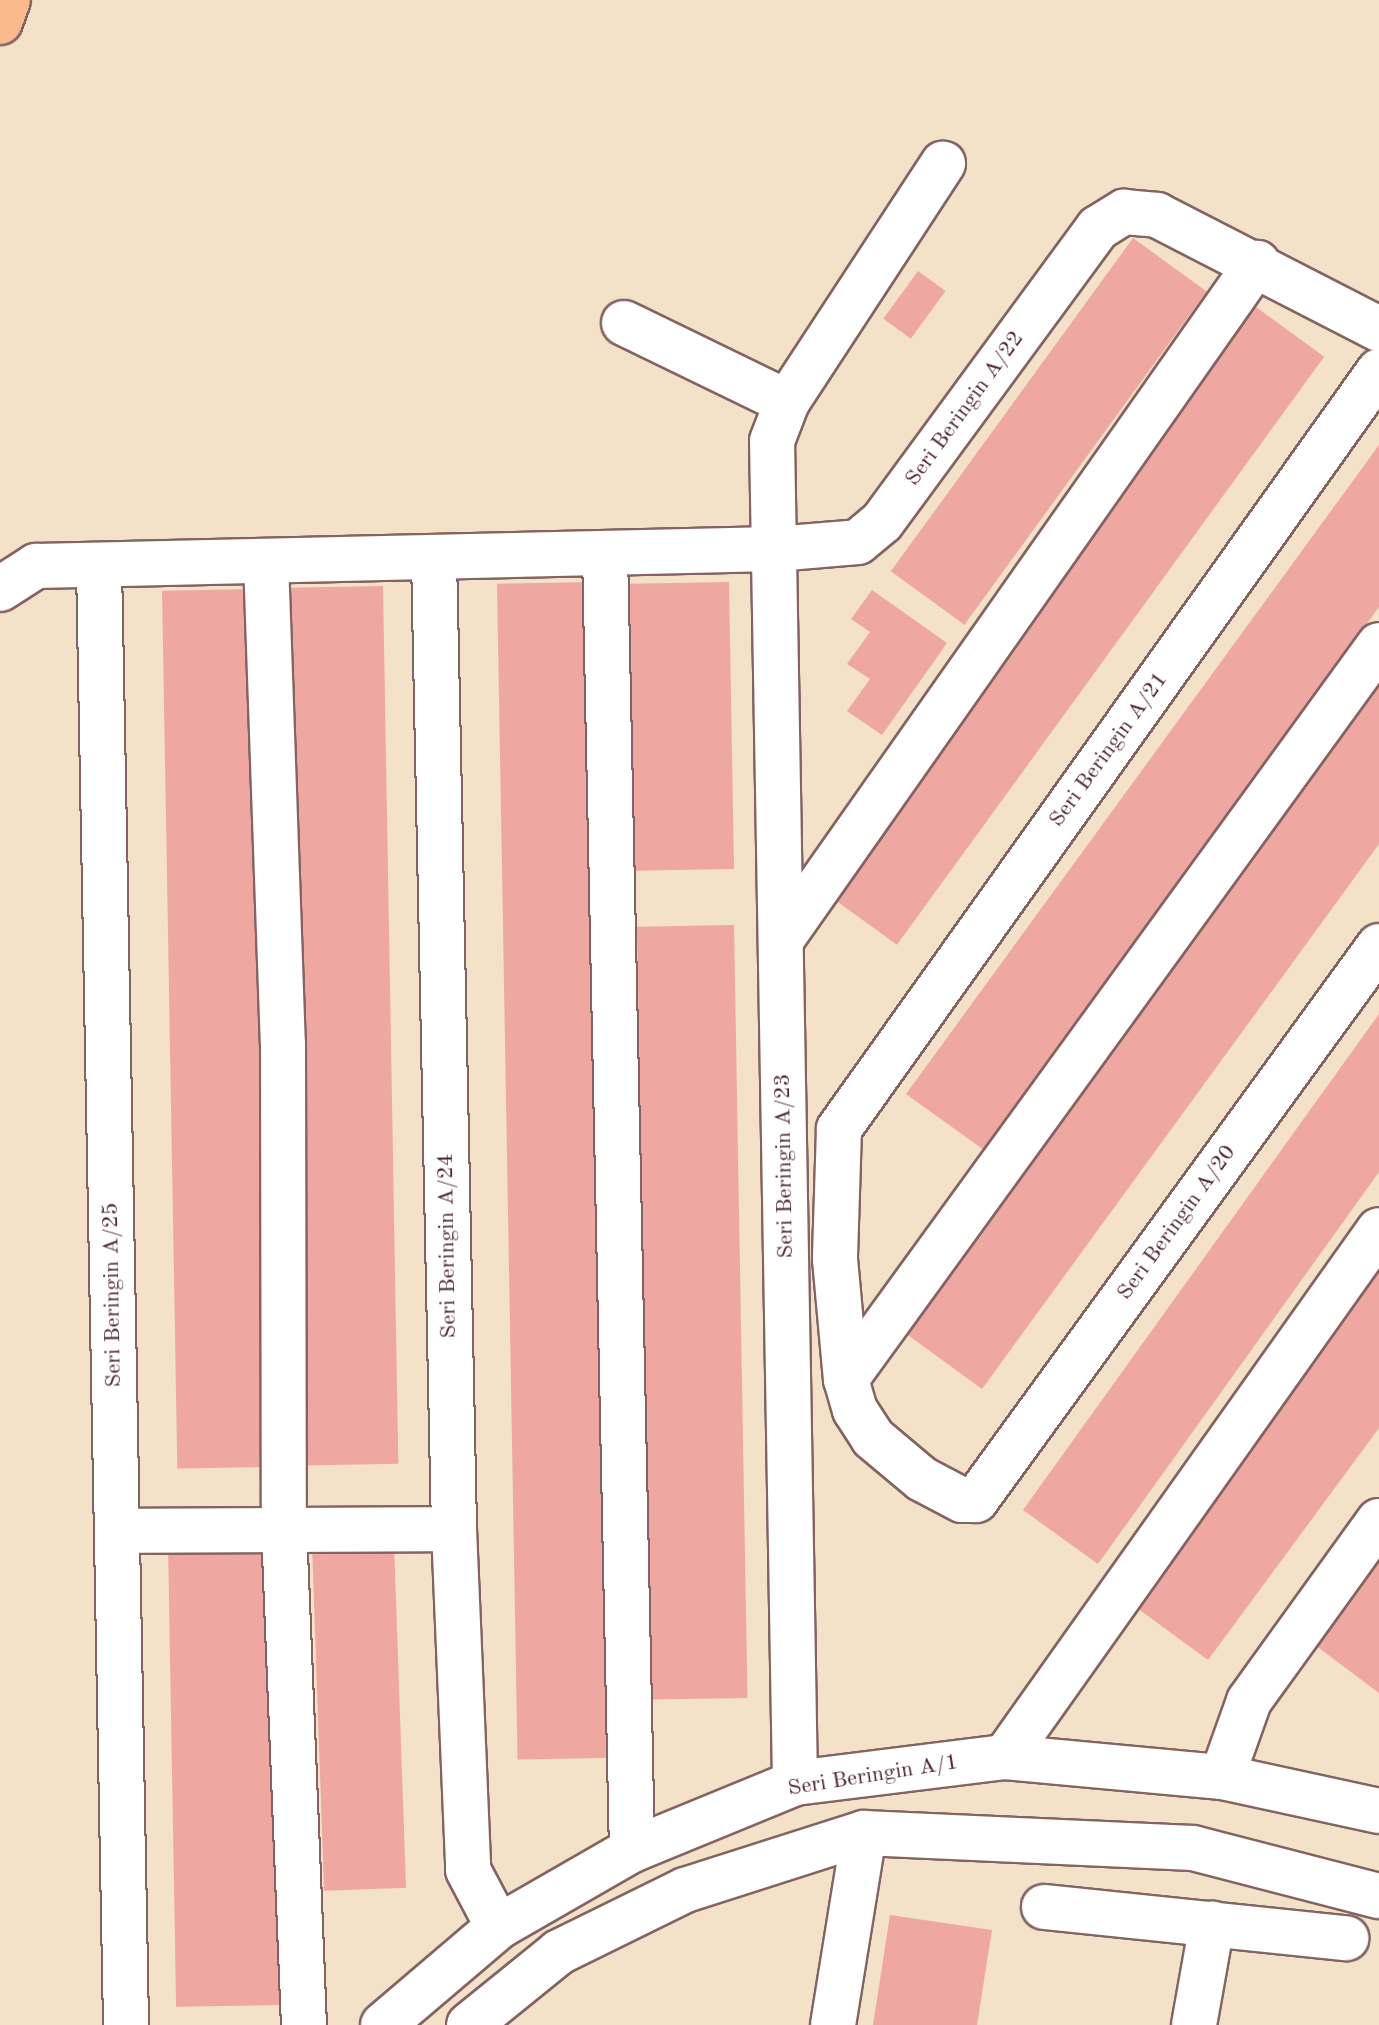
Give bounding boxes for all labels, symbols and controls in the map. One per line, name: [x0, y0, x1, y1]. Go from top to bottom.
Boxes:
street label: Seri Beringin A/22: [900, 326, 1030, 492]
street label: Seri Beringin A/21: [1044, 667, 1174, 833]
street label: Seri Beringin A/23: [770, 1073, 800, 1259]
street label: Seri Beringin A/20: [1112, 1140, 1242, 1306]
street label: Seri Beringin A/24: [433, 1153, 463, 1339]
street label: Seri Beringin A/25: [98, 1202, 128, 1388]
street label: Seri Beringin A/1: [786, 1749, 960, 1803]

